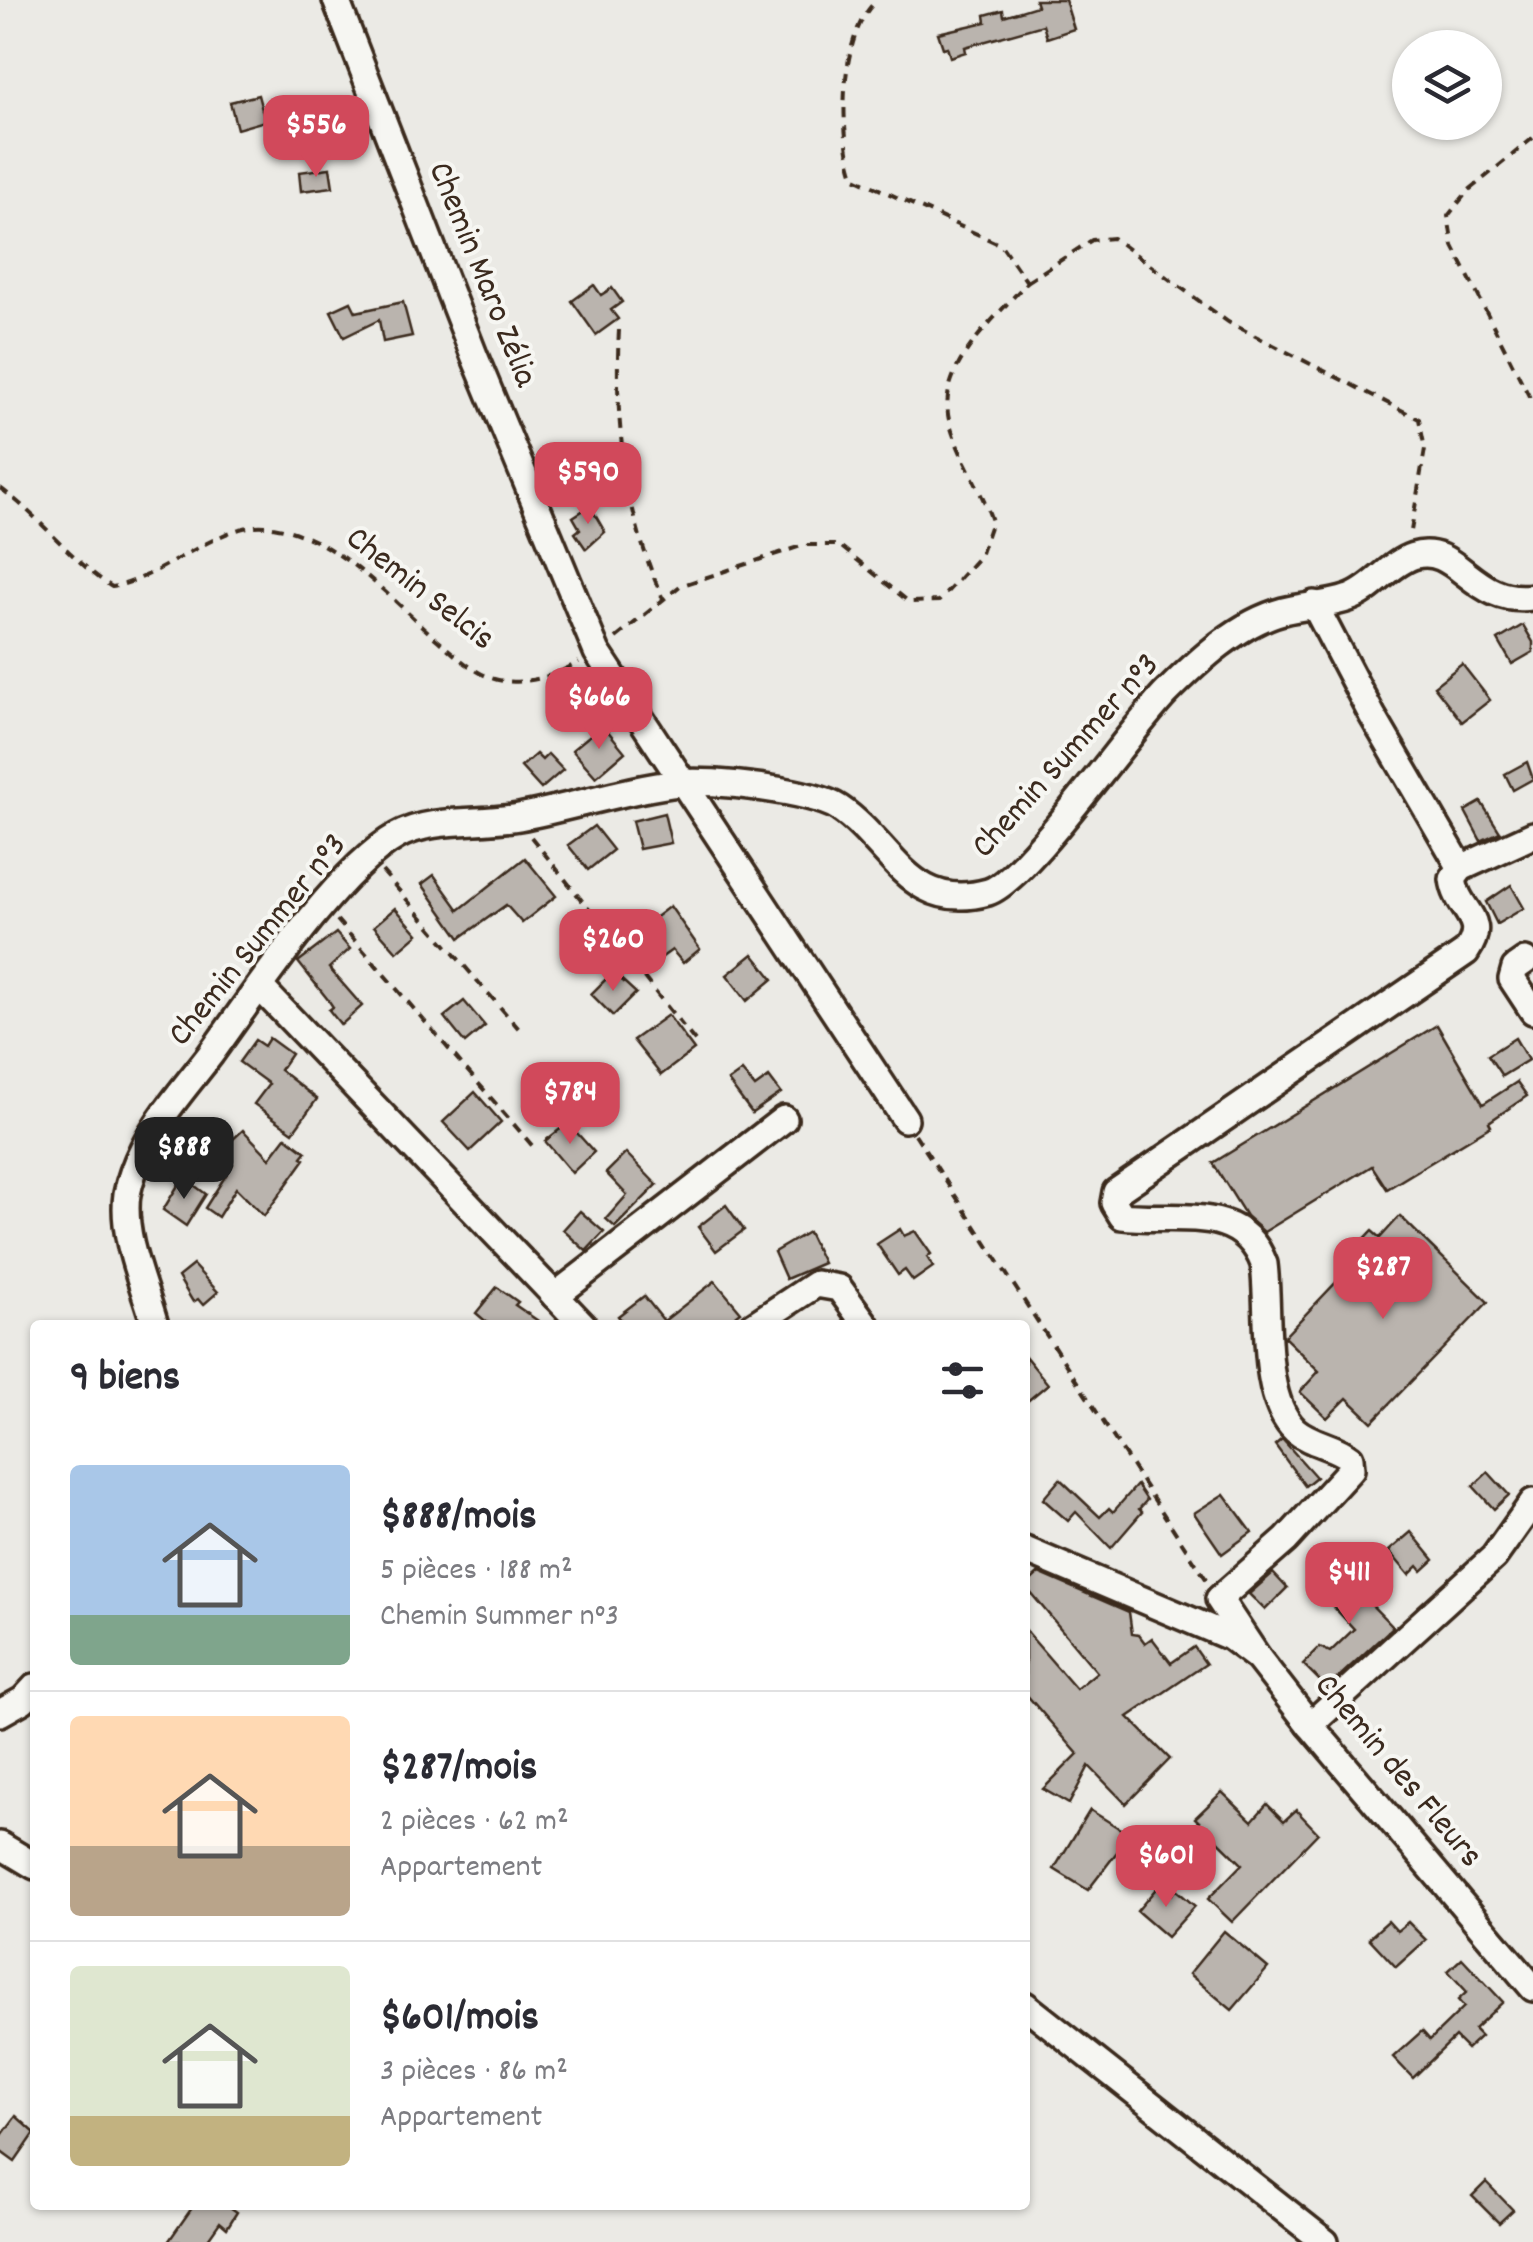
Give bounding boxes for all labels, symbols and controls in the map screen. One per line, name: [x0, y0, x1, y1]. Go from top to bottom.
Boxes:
map controls: [1392, 30, 1502, 140]
button: layers: [1392, 30, 1502, 140]
pin: $556: [257, 95, 375, 180]
text: $556: [285, 104, 347, 150]
street label: Chemin Maro Zélia: [413, 155, 549, 395]
pin: $590: [529, 442, 647, 527]
text: $590: [556, 451, 620, 497]
street label: Chemin Selcis: [334, 516, 504, 664]
street label: Chemin Summer n°3: [961, 643, 1173, 871]
pin: $666: [540, 667, 658, 752]
text: $666: [567, 676, 631, 722]
street label: Chemin Summer n°3: [157, 824, 361, 1058]
pin: $260: [554, 909, 672, 994]
text: $260: [581, 918, 645, 964]
pin: $784: [511, 1062, 629, 1147]
text: $784: [543, 1071, 597, 1117]
pin: $888: [125, 1117, 243, 1202]
text: $888: [157, 1126, 211, 1172]
pin: $287: [1324, 1237, 1442, 1322]
text: $287: [1355, 1246, 1411, 1292]
text: 9 biens: [70, 1350, 180, 1410]
icon: filters: [935, 1353, 990, 1408]
text: $888/mois: [380, 1489, 537, 1549]
icon: home: [150, 1505, 270, 1625]
pin: $411: [1290, 1542, 1408, 1627]
text: 5 pièces · 188 m²: [380, 1549, 573, 1595]
text: $411: [1327, 1551, 1371, 1597]
text: Chemin Summer n°3: [380, 1595, 619, 1641]
street label: Chemin des Fleurs: [1301, 1664, 1493, 1880]
text: $287/mois: [380, 1740, 537, 1800]
icon: home: [150, 1756, 270, 1876]
text: 2 pièces · 62 m²: [380, 1800, 569, 1846]
pin: $601: [1107, 1825, 1225, 1910]
text: $601: [1138, 1834, 1194, 1880]
text: Appartement: [380, 1846, 542, 1892]
text: $601/mois: [380, 1990, 539, 2050]
icon: home: [150, 2006, 270, 2126]
text: 3 pièces · 86 m²: [380, 2050, 568, 2096]
text: Appartement: [380, 2096, 542, 2142]

